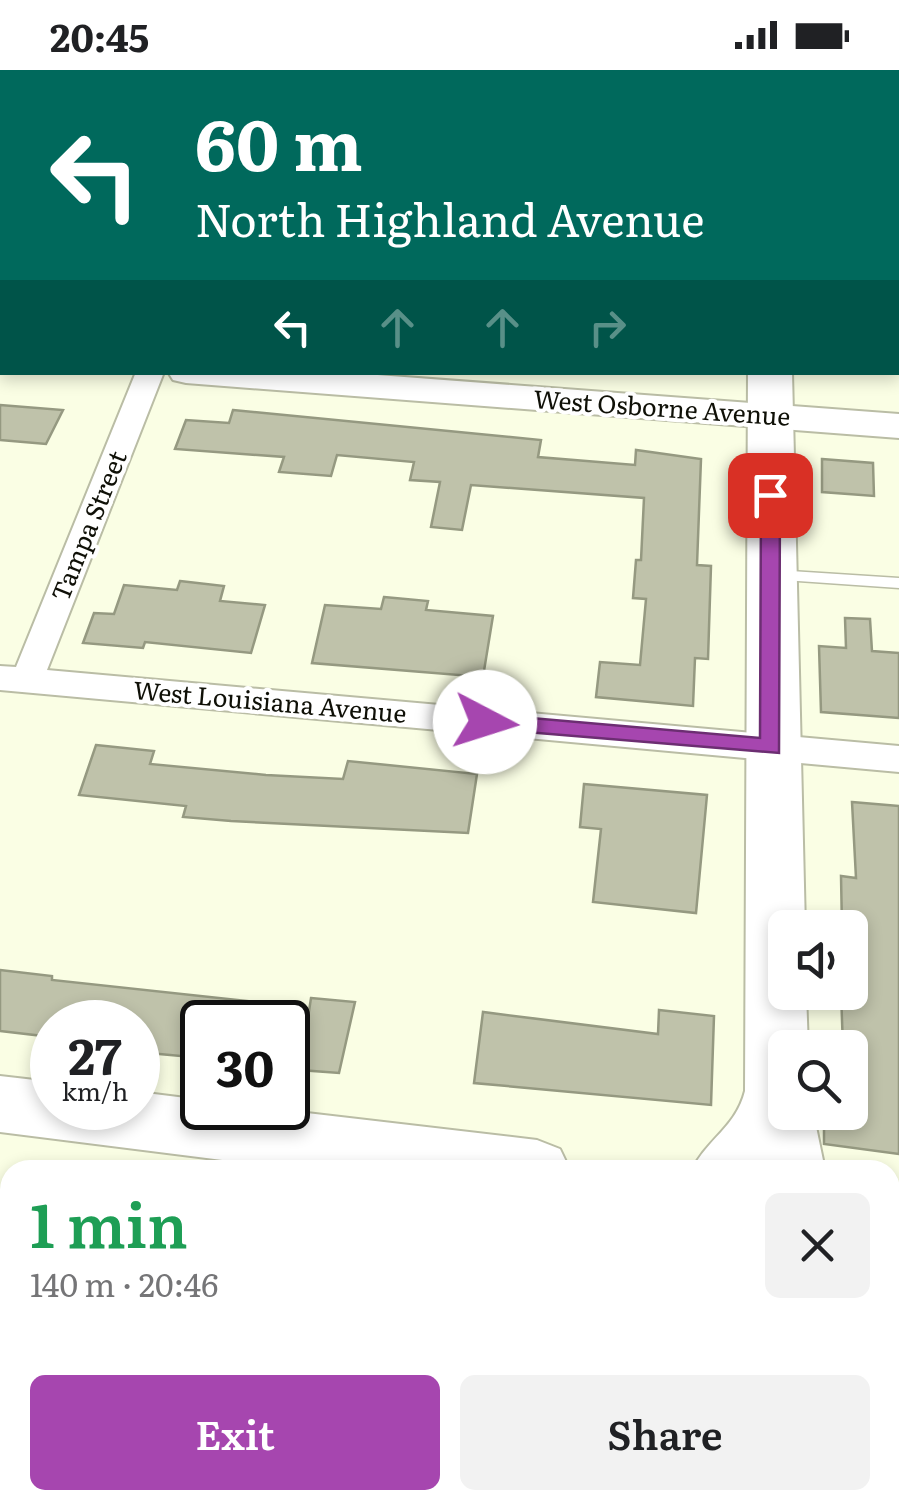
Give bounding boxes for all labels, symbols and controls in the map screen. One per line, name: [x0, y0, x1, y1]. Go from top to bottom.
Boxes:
text: 20:45: [50, 7, 149, 64]
text: 60 m: [195, 89, 363, 193]
icon: left: [30, 110, 160, 240]
text: North Highland Avenue: [195, 184, 705, 251]
icon: left: [265, 300, 320, 355]
icon: ahead: [370, 300, 425, 355]
icon: ahead: [475, 300, 530, 355]
icon: right: [580, 300, 635, 355]
street label: West Osborne Avenue: [533, 379, 792, 434]
street label: Tampa Street: [41, 445, 135, 606]
pin: [728, 453, 813, 538]
icon: arrive: [743, 468, 798, 523]
street label: West Louisiana Avenue: [132, 670, 408, 731]
position arrow: [433, 670, 537, 774]
map controls: [768, 910, 868, 1130]
button: sound: [768, 910, 868, 1010]
speed limit sign: 30: [180, 1000, 310, 1130]
text: 27: [68, 1016, 122, 1090]
button: search: [768, 1030, 868, 1130]
text: km/h: [62, 1072, 128, 1109]
text: 1 min: [30, 1177, 188, 1266]
button: close: [765, 1193, 870, 1298]
text: 140 m · 20:46: [30, 1259, 218, 1307]
button: Exit: [30, 1375, 440, 1490]
button: Share: [460, 1375, 870, 1490]

